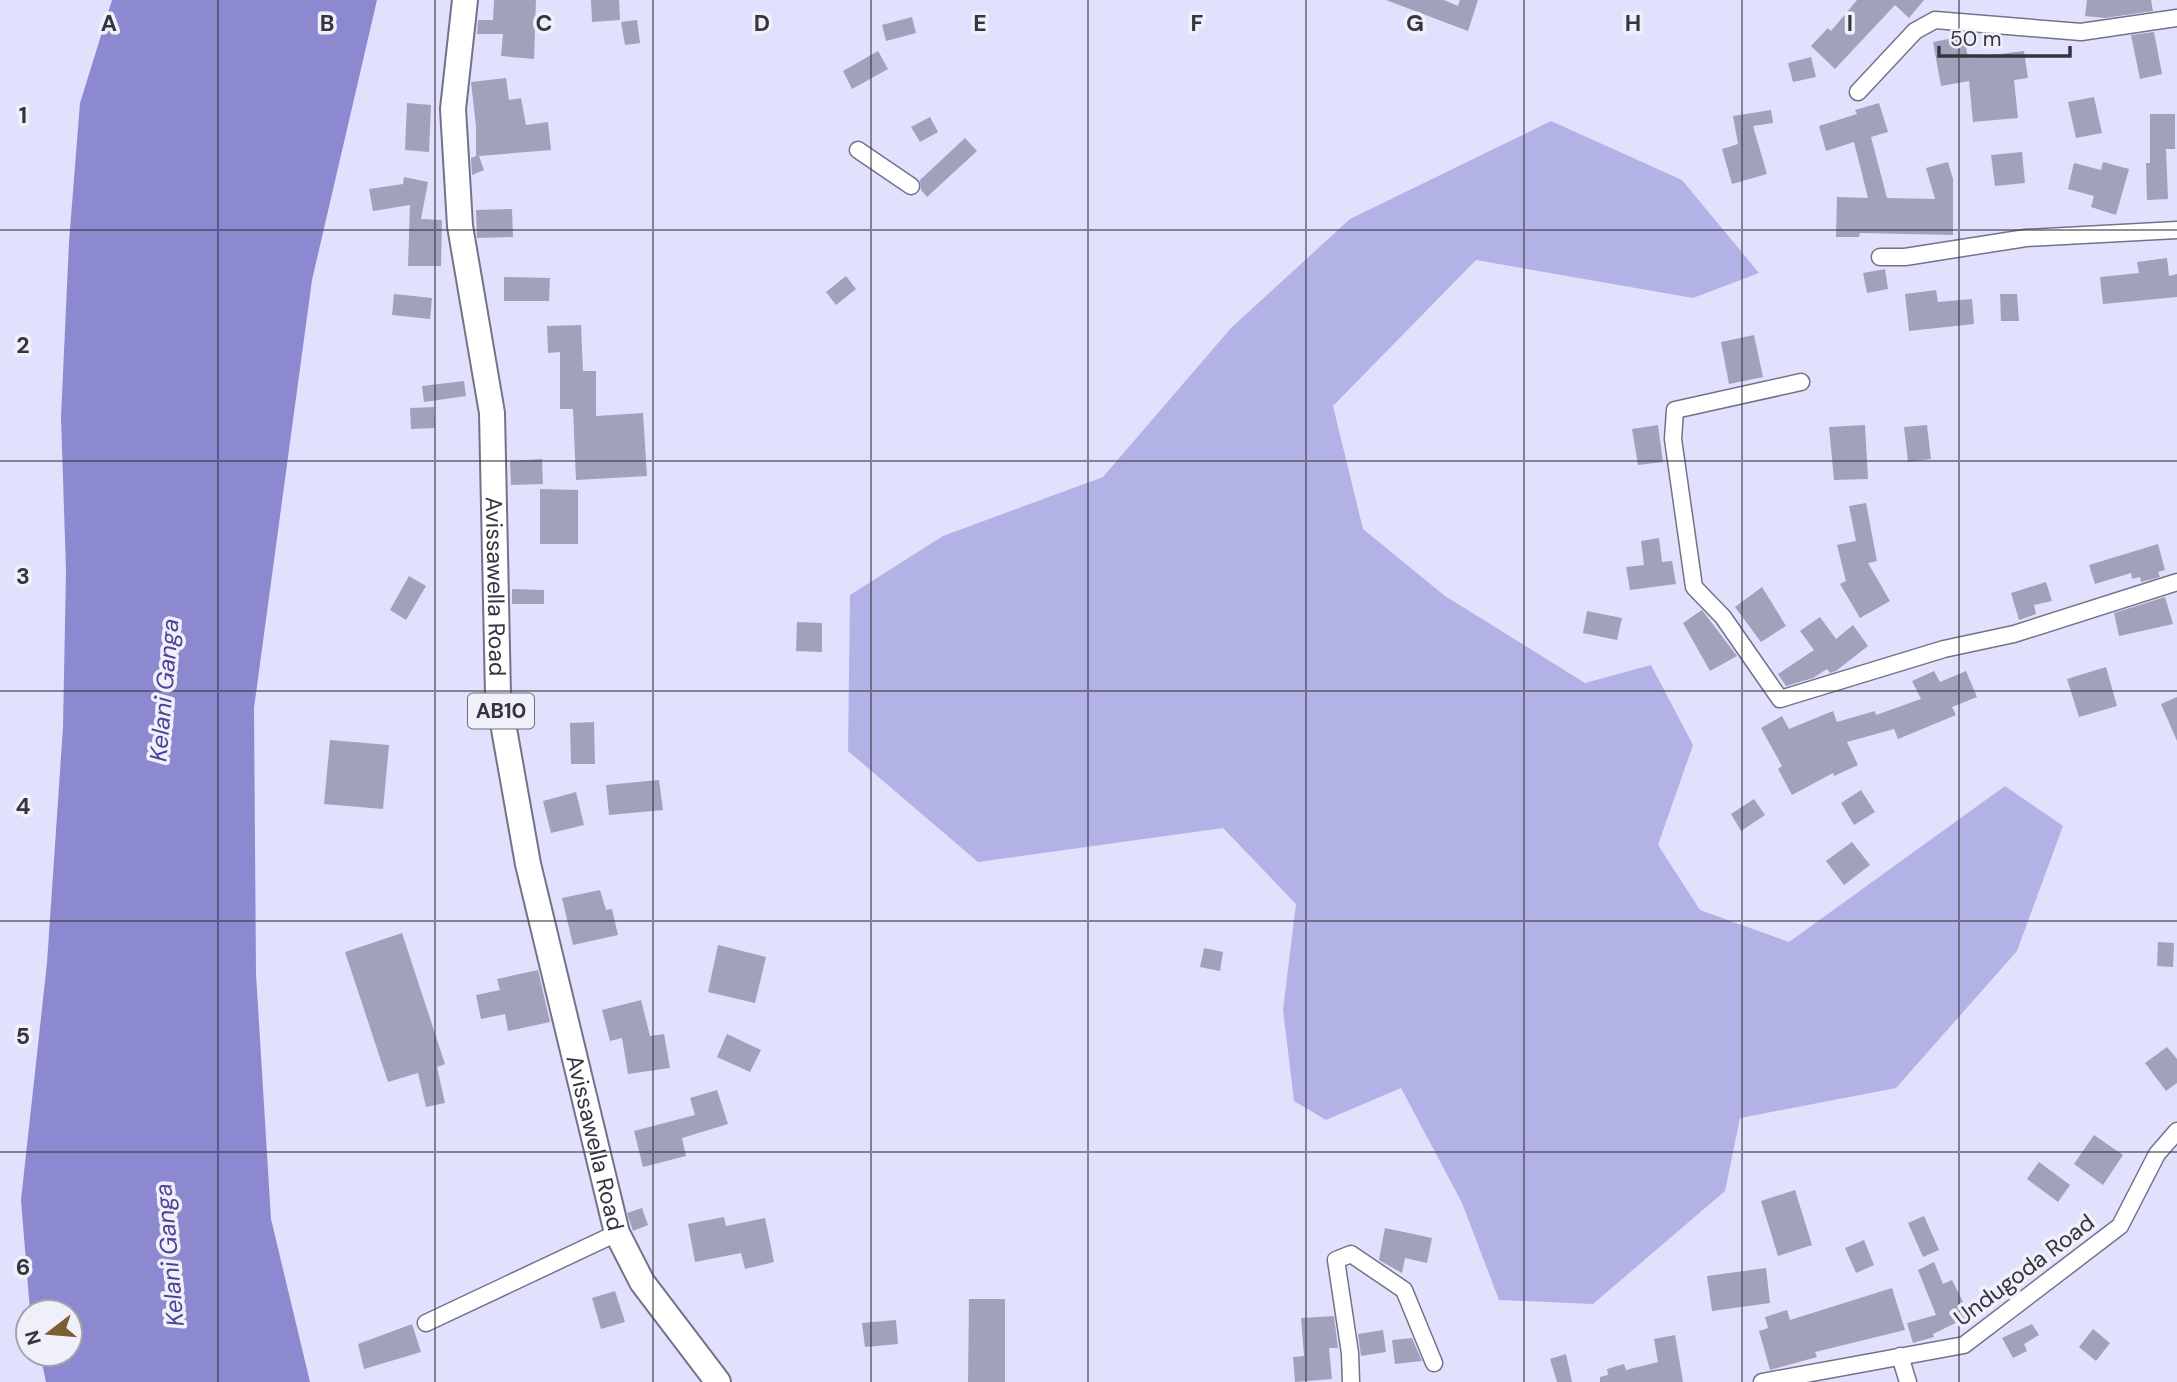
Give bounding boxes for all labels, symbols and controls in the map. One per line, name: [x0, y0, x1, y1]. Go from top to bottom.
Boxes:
text: A: [101, 8, 117, 38]
text: B: [320, 8, 334, 38]
text: C: [536, 8, 552, 38]
text: D: [754, 8, 770, 38]
text: E: [973, 8, 987, 38]
text: F: [1191, 8, 1204, 38]
text: G: [1406, 8, 1424, 38]
text: H: [1625, 8, 1641, 38]
text: I: [1847, 8, 1853, 38]
scale bar: [1939, 14, 2070, 58]
text: 50 m: [1950, 25, 2001, 53]
text: 1: [19, 100, 27, 130]
text: 2: [16, 330, 30, 360]
street label: Avissawella Road: [479, 496, 513, 677]
text: 3: [16, 561, 30, 591]
water label: Kelani Ganga: [142, 617, 186, 763]
road number: AB10: [468, 694, 534, 728]
text: 4: [16, 791, 31, 821]
text: 5: [16, 1021, 30, 1051]
street label: Avissawella Road: [560, 1052, 631, 1234]
water label: Kelani Ganga: [147, 1182, 191, 1328]
street label: Undugoda Road: [1948, 1207, 2100, 1333]
text: 6: [16, 1252, 30, 1282]
north arrow: [14, 1298, 84, 1368]
text: N: [19, 1327, 47, 1348]

